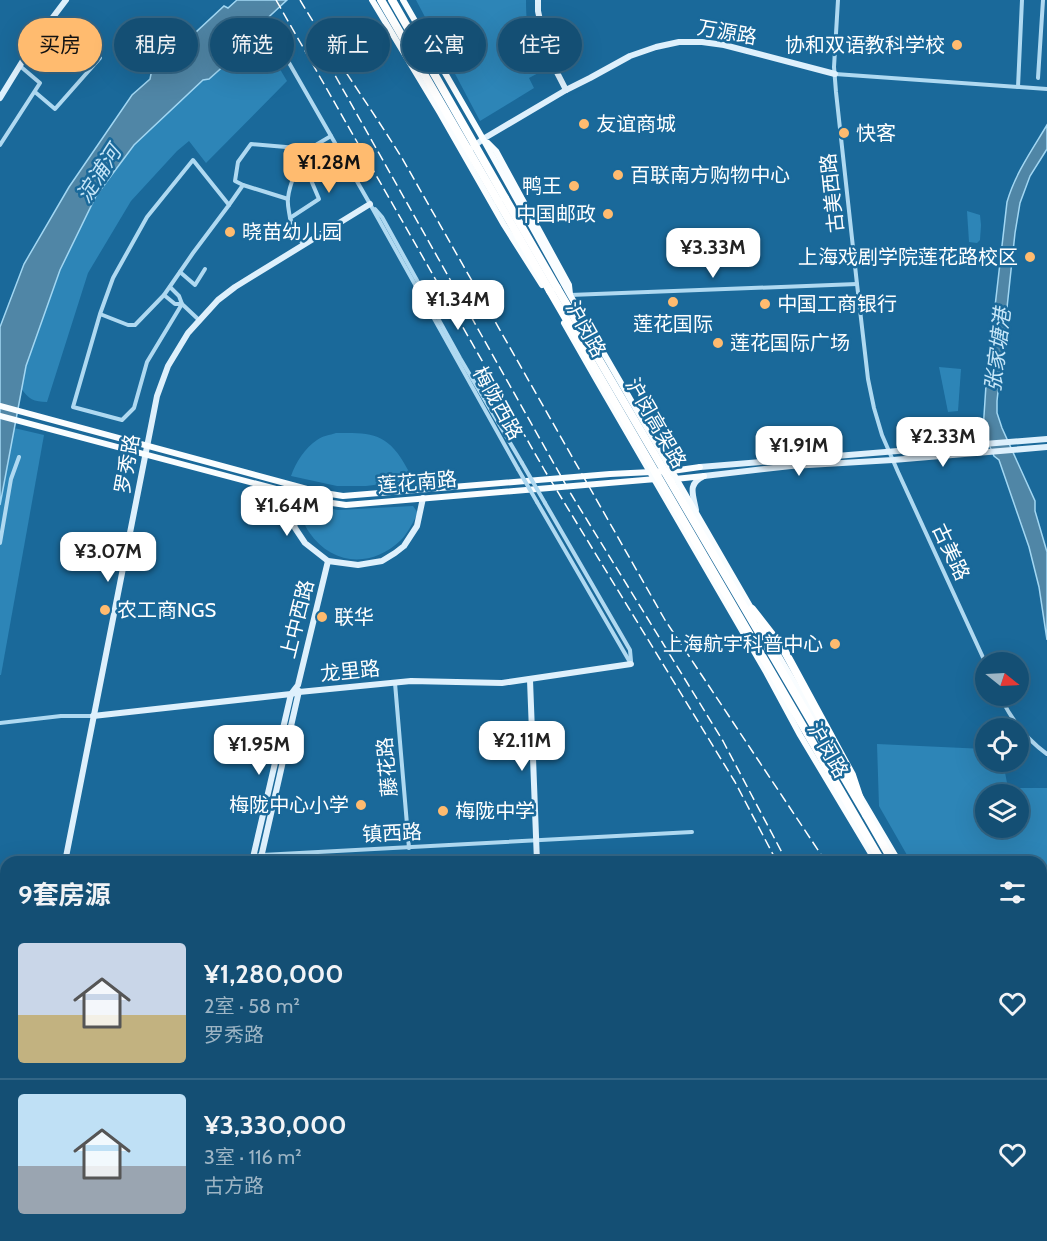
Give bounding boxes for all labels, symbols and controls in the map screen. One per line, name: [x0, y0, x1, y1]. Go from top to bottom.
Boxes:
street label: 万源路: [695, 15, 759, 49]
chip: 买房: [18, 18, 102, 72]
chip: 租房: [114, 18, 198, 72]
chip: 筛选: [210, 18, 294, 72]
chip: 新上: [306, 18, 390, 72]
chip: 公寓: [402, 18, 486, 72]
chip: 住宅: [498, 18, 582, 72]
place label: 协和双语教科学校: [785, 33, 945, 57]
marker: 协和双语教科学校: [950, 38, 964, 52]
place label: 友谊商城: [596, 112, 676, 136]
marker: 友谊商城: [577, 117, 591, 131]
place label: 快客: [856, 121, 896, 145]
marker: 快客: [837, 126, 851, 140]
water label: 淀浦河: [71, 137, 128, 207]
pin: ¥1.28M: [280, 143, 378, 194]
text: ¥1.28M: [297, 150, 361, 174]
street label: 古美西路: [816, 152, 848, 234]
place label: 百联南方购物中心: [630, 163, 790, 187]
marker: 百联南方购物中心: [611, 168, 625, 182]
place label: 鸭王: [522, 174, 562, 198]
marker: 鸭王: [567, 179, 581, 193]
place label: 中国邮政: [516, 202, 596, 226]
marker: 中国邮政: [601, 207, 615, 221]
place label: 晓苗幼儿园: [242, 220, 342, 244]
marker: 晓苗幼儿园: [223, 225, 237, 239]
pin: ¥3.33M: [664, 228, 762, 279]
text: ¥3.33M: [680, 235, 746, 259]
place label: 上海戏剧学院莲花路校区: [798, 245, 1018, 269]
marker: 上海戏剧学院莲花路校区: [1023, 250, 1037, 264]
pin: ¥1.34M: [409, 280, 507, 331]
text: ¥1.34M: [426, 287, 490, 311]
place label: 中国工商银行: [777, 292, 897, 316]
marker: 莲花国际: [666, 295, 680, 309]
street label: 沪闵路: [561, 297, 611, 361]
marker: 中国工商银行: [758, 297, 772, 311]
water label: 张家塘港: [980, 304, 1015, 393]
place label: 莲花国际: [633, 312, 713, 336]
place label: 莲花国际广场: [730, 331, 850, 355]
marker: 莲花国际广场: [711, 336, 725, 350]
street label: 梅陇西路: [468, 362, 528, 444]
street label: 沪闵高架路: [621, 374, 691, 472]
pin: ¥2.33M: [894, 417, 992, 468]
text: ¥2.33M: [910, 424, 976, 448]
pin: ¥1.91M: [750, 426, 848, 477]
street label: 罗秀路: [110, 432, 144, 496]
text: ¥1.91M: [770, 433, 828, 457]
street label: 莲花南路: [376, 467, 458, 497]
pin: ¥1.64M: [238, 486, 336, 537]
text: ¥1.64M: [255, 493, 319, 517]
street label: 古美路: [927, 520, 975, 584]
pin: ¥3.07M: [59, 532, 157, 583]
text: ¥3.07M: [74, 539, 142, 563]
street label: 上中西路: [276, 577, 318, 661]
place label: 农工商NGS: [117, 598, 217, 622]
marker: 农工商NGS: [98, 603, 112, 617]
place label: 联华: [334, 605, 374, 629]
marker: 联华: [315, 610, 329, 624]
place label: 上海航宇科普中心: [663, 632, 823, 656]
marker: 上海航宇科普中心: [828, 637, 842, 651]
north arrow: [975, 652, 1029, 706]
map controls: [975, 652, 1029, 838]
street label: 龙里路: [319, 656, 381, 686]
street label: 沪闵路: [803, 718, 853, 782]
button: locate: [975, 718, 1029, 772]
pin: ¥2.11M: [473, 721, 571, 772]
pin: ¥1.95M: [210, 725, 308, 776]
text: ¥2.11M: [493, 728, 551, 752]
text: ¥1.95M: [228, 732, 290, 756]
street label: 藤花路: [372, 736, 402, 798]
button: layers: [975, 784, 1029, 838]
place label: 梅陇中心小学: [229, 793, 349, 817]
marker: 梅陇中心小学: [354, 798, 368, 812]
place label: 梅陇中学: [455, 799, 535, 823]
marker: 梅陇中学: [436, 804, 450, 818]
street label: 镇西路: [361, 819, 423, 847]
icon: filters: [996, 876, 1029, 909]
text: 9套房源: [18, 879, 111, 911]
text: ¥1,280,000: [204, 958, 344, 990]
icon: home: [66, 967, 138, 1039]
icon: heart: [996, 987, 1029, 1020]
text: 2室 · 58 m²: [204, 994, 300, 1018]
text: 罗秀路: [204, 1023, 264, 1047]
text: ¥3,330,000: [204, 1109, 347, 1141]
icon: home: [66, 1118, 138, 1190]
icon: heart: [996, 1138, 1029, 1171]
text: 3室 · 116 m²: [204, 1145, 302, 1169]
text: 古方路: [204, 1174, 264, 1198]

